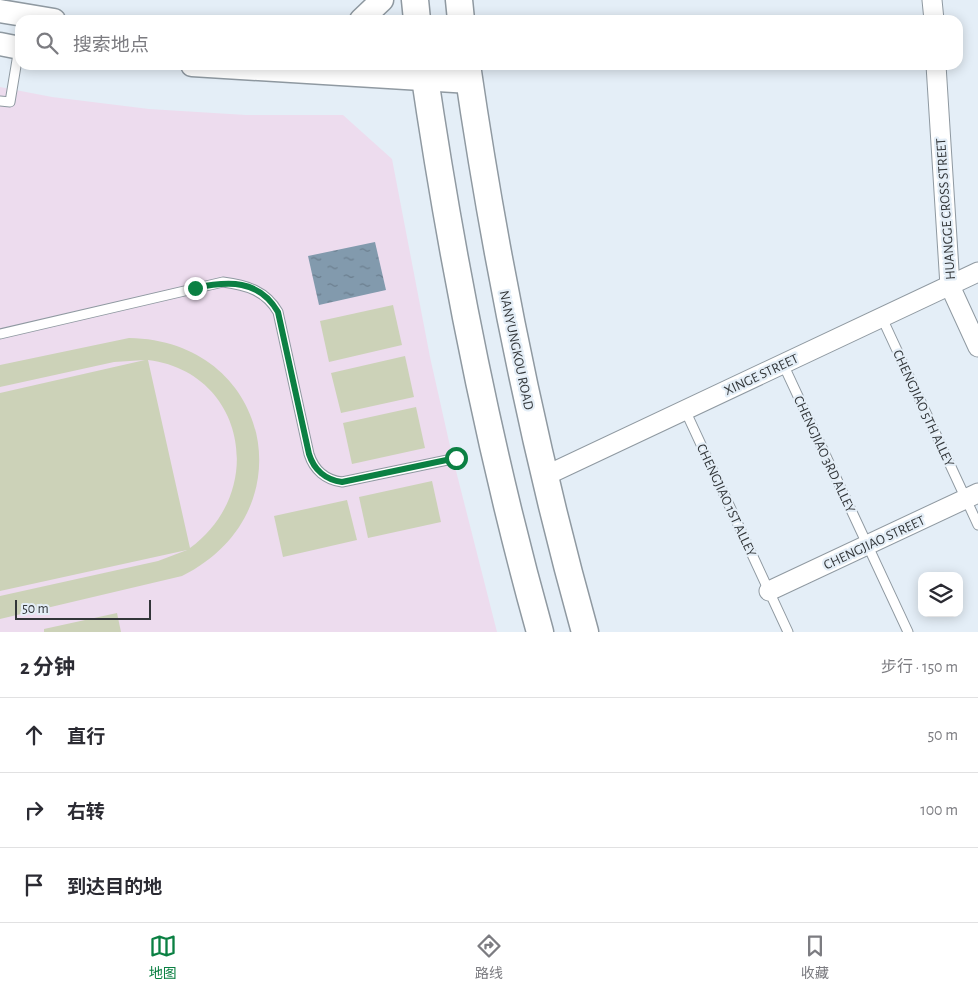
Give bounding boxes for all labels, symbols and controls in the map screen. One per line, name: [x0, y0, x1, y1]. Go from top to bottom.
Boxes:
search box: [15, 15, 963, 70]
icon: search: [33, 29, 61, 57]
text: 搜索地点: [73, 36, 149, 55]
street label: HUANGGE CROSS STREET: [934, 137, 958, 280]
route end: [184, 277, 207, 300]
street label: NANYUNGKOU ROAD: [497, 289, 536, 411]
street label: CHENGJIAO 5TH ALLEY: [890, 348, 957, 469]
street label: XINGE STREET: [722, 352, 801, 398]
street label: CHENGJIAO 3RD ALLEY: [791, 394, 858, 516]
street label: CHENGJIAO 1ST ALLEY: [694, 442, 759, 560]
route start: [445, 447, 468, 470]
street label: CHENGJIAO STREET: [822, 513, 927, 572]
map controls: [918, 572, 963, 617]
button: layers: [918, 572, 963, 617]
scale bar: [15, 597, 151, 620]
text: 50 m: [22, 602, 49, 616]
text: 2 分钟: [20, 657, 75, 678]
text: 步行 · 150 m: [881, 659, 958, 675]
icon: ahead: [20, 721, 48, 749]
text: 50 m: [927, 727, 958, 743]
text: 直行: [67, 728, 105, 747]
icon: right: [20, 796, 48, 824]
text: 100 m: [920, 802, 958, 818]
text: 右转: [67, 803, 105, 822]
icon: arrive: [20, 871, 48, 899]
text: 到达目的地: [67, 878, 162, 897]
tab: 地图: [149, 932, 177, 983]
tab: 路线: [475, 932, 503, 983]
tab: 收藏: [801, 932, 829, 983]

